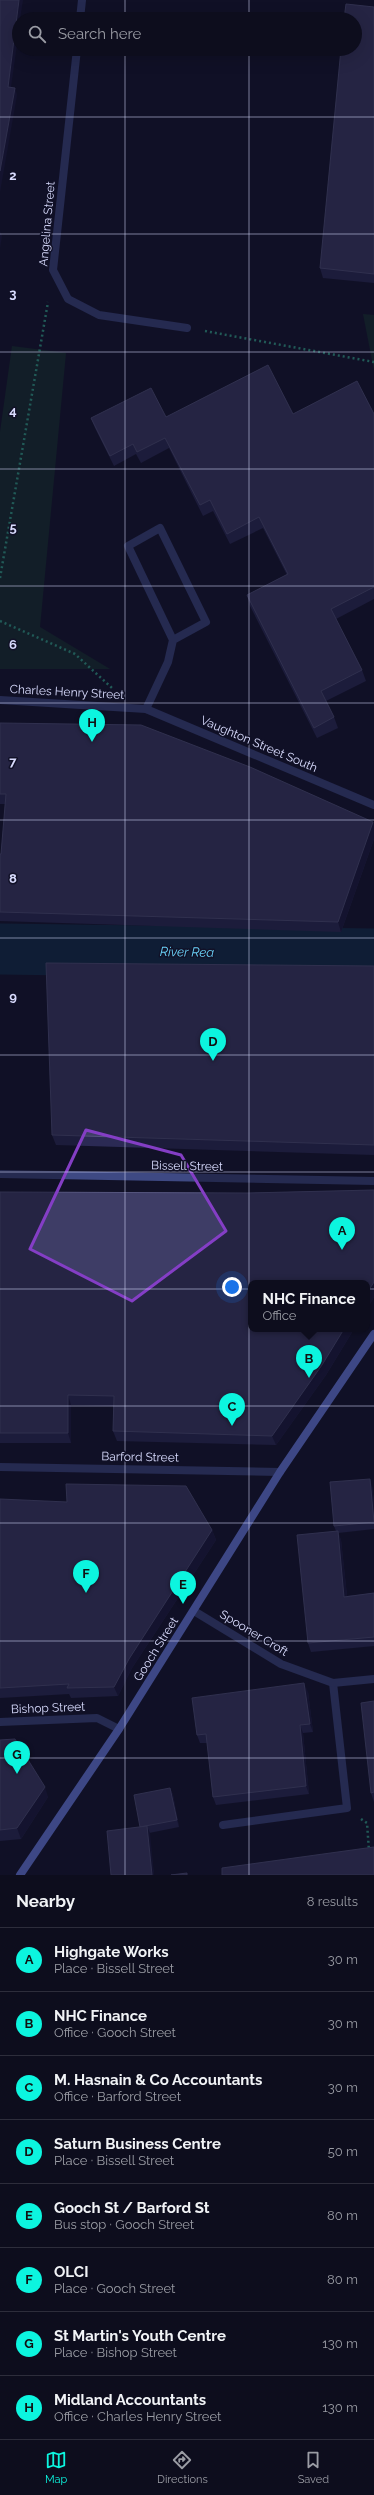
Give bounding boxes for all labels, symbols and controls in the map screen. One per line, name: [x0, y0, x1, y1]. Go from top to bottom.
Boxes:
search box: [12, 12, 362, 56]
icon: search: [26, 23, 48, 45]
text: Search here: [58, 25, 141, 43]
text: 2: [9, 168, 17, 183]
street label: Angelina Street: [36, 181, 58, 267]
text: 3: [9, 286, 17, 301]
text: 4: [9, 403, 17, 418]
text: 5: [9, 520, 17, 535]
text: 6: [9, 637, 17, 652]
street label: Charles Henry Street: [9, 682, 125, 702]
pin: H: [79, 709, 105, 742]
street label: Vaughton Street South: [198, 713, 320, 775]
text: 7: [9, 754, 17, 769]
text: 8: [9, 871, 17, 886]
water label: River Rea: [160, 944, 214, 960]
text: 9: [9, 989, 17, 1004]
pin: D: [200, 1028, 226, 1061]
street label: Bissell Street: [151, 1158, 223, 1174]
pin: A: [329, 1217, 355, 1250]
your location: [222, 1277, 242, 1297]
popup: [248, 1280, 370, 1332]
text: NHC Finance: [262, 1290, 356, 1308]
text: Office: [262, 1308, 296, 1323]
pin: B: [296, 1345, 322, 1378]
pin: C: [219, 1393, 245, 1426]
street label: Barford Street: [101, 1449, 179, 1465]
pin: F: [73, 1560, 99, 1593]
pin: E: [170, 1571, 196, 1604]
street label: Spooner Croft: [217, 1607, 291, 1659]
street label: Gooch Street: [131, 1614, 181, 1684]
street label: Bishop Street: [11, 1700, 85, 1716]
pin: G: [4, 1741, 30, 1774]
text: Nearby: [16, 1891, 75, 1911]
text: 8 results: [307, 1894, 358, 1909]
text: Highgate Works: [54, 1943, 169, 1961]
text: A: [25, 1952, 33, 1967]
text: 30 m: [328, 1952, 358, 1967]
text: Place · Bissell Street: [54, 1961, 174, 1976]
text: NHC Finance: [54, 2007, 147, 2025]
text: B: [25, 2016, 33, 2031]
text: 30 m: [328, 2016, 358, 2031]
text: Office · Gooch Street: [54, 2025, 176, 2040]
text: M. Hasnain & Co Accountants: [54, 2071, 263, 2089]
text: C: [25, 2080, 33, 2095]
text: 30 m: [328, 2080, 358, 2095]
text: Office · Barford Street: [54, 2089, 181, 2104]
text: Saturn Business Centre: [54, 2135, 221, 2153]
text: D: [24, 2144, 34, 2159]
text: 50 m: [328, 2144, 358, 2159]
text: Place · Bissell Street: [54, 2153, 174, 2168]
text: Gooch St / Barford St: [54, 2199, 210, 2217]
text: E: [25, 2208, 33, 2223]
text: 80 m: [327, 2208, 358, 2223]
text: Bus stop · Gooch Street: [54, 2217, 194, 2232]
text: OLCI: [54, 2263, 88, 2281]
text: F: [25, 2272, 33, 2287]
text: 80 m: [327, 2272, 358, 2287]
text: Place · Gooch Street: [54, 2281, 175, 2296]
text: St Martin's Youth Centre: [54, 2327, 226, 2345]
text: G: [24, 2336, 34, 2351]
text: 130 m: [322, 2336, 358, 2351]
text: Place · Bishop Street: [54, 2345, 177, 2360]
text: Midland Accountants: [54, 2391, 206, 2409]
text: H: [24, 2400, 34, 2415]
text: 130 m: [322, 2400, 358, 2415]
text: Office · Charles Henry Street: [54, 2409, 221, 2424]
tab: Map: [45, 2449, 67, 2486]
tab: Directions: [157, 2449, 208, 2486]
tab: Saved: [298, 2449, 329, 2486]

